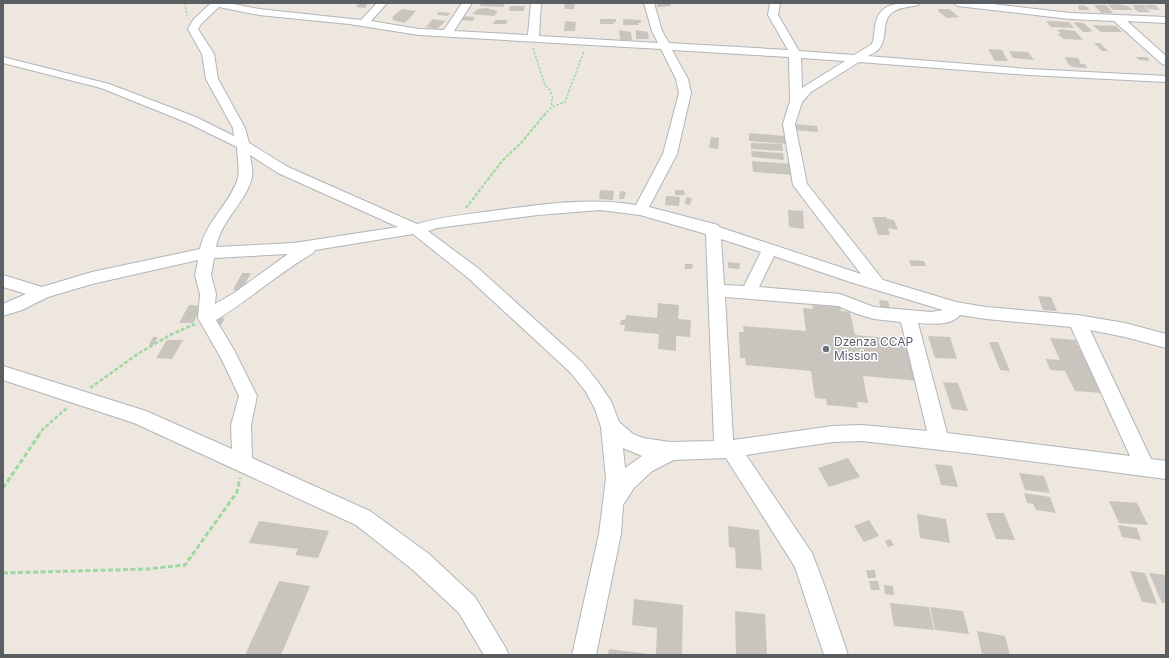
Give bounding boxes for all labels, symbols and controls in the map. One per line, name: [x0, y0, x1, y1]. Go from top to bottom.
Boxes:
place label: Dzenza CCAP Mission: [834, 334, 914, 363]
marker: Dzenza CCAP Mission: [821, 344, 831, 354]

